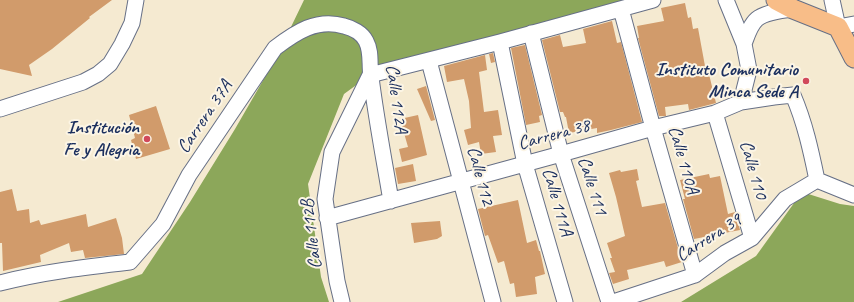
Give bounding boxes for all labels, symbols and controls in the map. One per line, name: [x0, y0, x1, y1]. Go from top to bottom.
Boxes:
place label: Instituto Comunitario Minca Sede A: [656, 59, 798, 103]
street label: Calle 112A: [380, 63, 412, 135]
street label: Carrera 37A: [172, 76, 238, 158]
marker: Instituto Comunitario Minca Sede A: [801, 76, 811, 86]
street label: Carrera 38: [516, 114, 592, 156]
place label: Institución Fe y Alegria: [64, 117, 139, 161]
street label: Calle 110A: [662, 123, 704, 197]
marker: Institución Fe y Alegria: [142, 134, 152, 144]
street label: Calle 110: [734, 138, 772, 202]
street label: Calle 112: [461, 144, 499, 208]
street label: Calle 111: [572, 154, 612, 218]
street label: Calle 111A: [536, 165, 578, 239]
street label: Calle 112B: [296, 198, 328, 270]
street label: Carrera 39: [672, 209, 746, 267]

